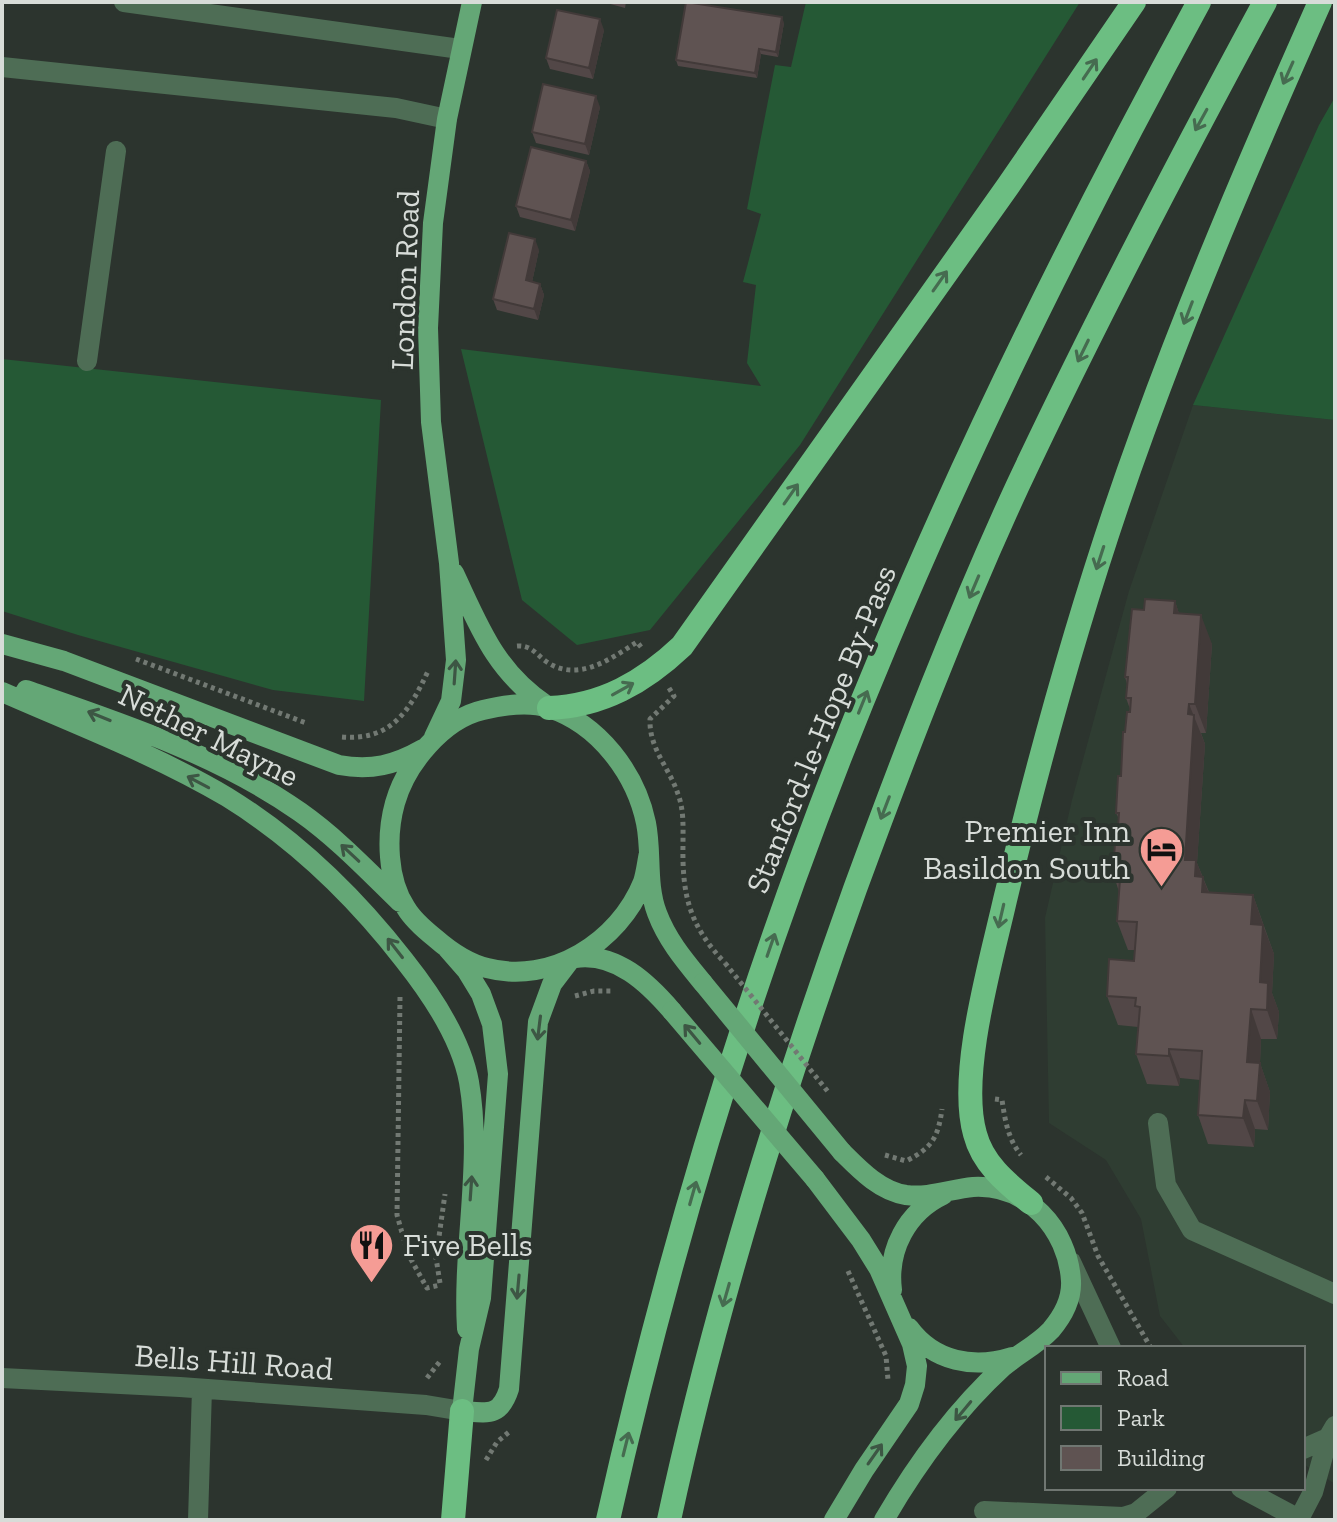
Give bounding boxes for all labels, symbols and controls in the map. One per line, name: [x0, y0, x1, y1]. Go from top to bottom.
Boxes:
one-way arrow: [1082, 58, 1098, 80]
one-way arrow: [1280, 61, 1295, 85]
one-way arrow: [1193, 107, 1208, 131]
street label: London Road: [383, 189, 427, 371]
one-way arrow: [932, 271, 948, 293]
one-way arrow: [1180, 300, 1194, 325]
one-way arrow: [1075, 339, 1090, 363]
one-way arrow: [783, 483, 799, 505]
one-way arrow: [1092, 544, 1107, 570]
street label: Stanford-le-Hope By-Pass: [738, 559, 904, 899]
one-way arrow: [966, 574, 981, 599]
one-way arrow: [448, 659, 463, 686]
street label: Nether Mayne: [113, 675, 305, 795]
one-way arrow: [611, 681, 635, 696]
one-way arrow: [857, 690, 871, 715]
one-way arrow: [87, 707, 112, 722]
one-way arrow: [186, 773, 210, 789]
one-way arrow: [877, 795, 891, 820]
place label: Premier Inn Basildon South: [923, 812, 1131, 887]
hotel icon: Premier Inn Basildon South: [1137, 825, 1185, 888]
one-way arrow: [340, 844, 360, 863]
one-way arrow: [993, 903, 1008, 929]
one-way arrow: [765, 933, 780, 958]
one-way arrow: [386, 938, 403, 959]
one-way arrow: [531, 1015, 546, 1040]
one-way arrow: [683, 1024, 701, 1045]
one-way arrow: [464, 1175, 479, 1202]
one-way arrow: [687, 1181, 701, 1206]
restaurant icon: Five Bells: [348, 1221, 396, 1284]
place label: Five Bells: [403, 1226, 533, 1264]
one-way arrow: [510, 1273, 525, 1300]
one-way arrow: [718, 1281, 733, 1307]
street label: Bells Hill Road: [133, 1336, 335, 1388]
legend: [1045, 1346, 1305, 1490]
text: Road: [1117, 1363, 1169, 1392]
one-way arrow: [954, 1400, 972, 1420]
text: Park: [1117, 1403, 1165, 1432]
one-way arrow: [619, 1432, 634, 1458]
one-way arrow: [867, 1443, 884, 1465]
text: Building: [1117, 1443, 1205, 1472]

